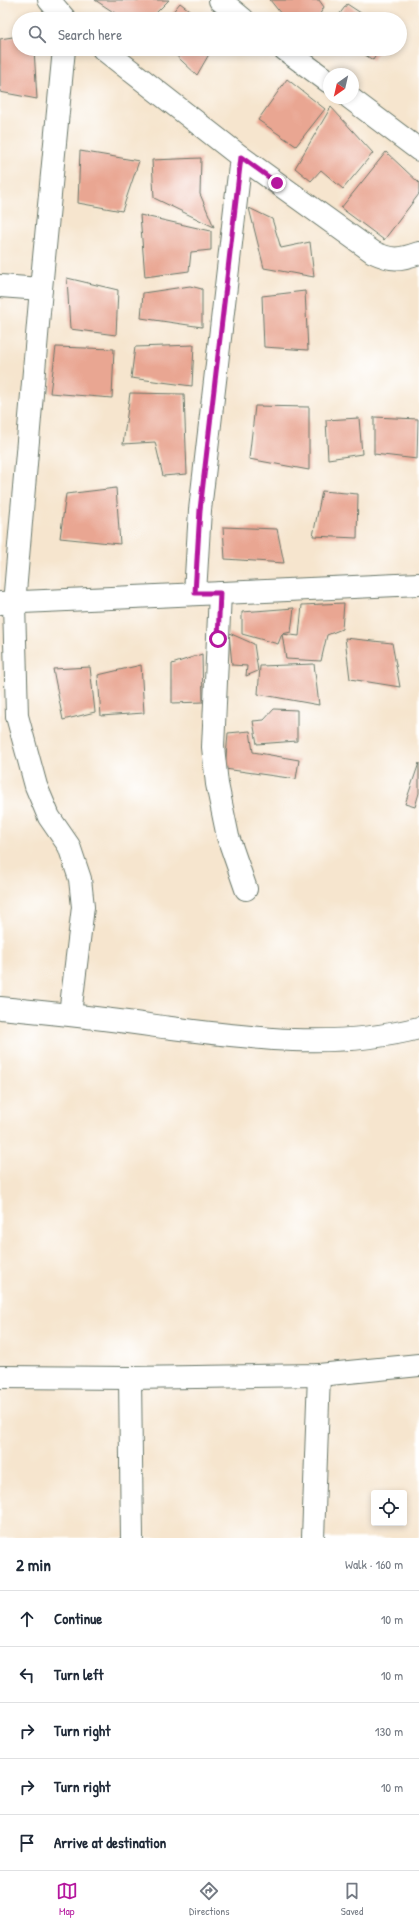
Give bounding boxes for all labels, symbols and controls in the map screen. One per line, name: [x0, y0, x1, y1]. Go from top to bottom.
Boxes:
search box: [12, 12, 407, 56]
icon: search: [26, 23, 48, 45]
text: Search here: [58, 24, 122, 45]
north arrow: [323, 68, 359, 104]
route end: [268, 174, 286, 192]
route start: [209, 630, 227, 648]
map controls: [371, 1490, 407, 1526]
button: locate: [371, 1490, 407, 1526]
text: 2 min: [16, 1553, 51, 1576]
text: Walk · 160 m: [345, 1555, 403, 1573]
icon: ahead: [16, 1608, 38, 1630]
text: Continue: [54, 1608, 102, 1629]
text: 10 m: [381, 1610, 403, 1628]
icon: left: [16, 1664, 38, 1686]
text: Turn left: [54, 1664, 104, 1685]
text: 10 m: [381, 1666, 403, 1684]
icon: right: [16, 1720, 38, 1742]
text: Turn right: [54, 1720, 110, 1741]
text: 130 m: [375, 1722, 403, 1740]
icon: right: [16, 1776, 38, 1798]
text: Turn right: [54, 1776, 110, 1797]
text: 10 m: [381, 1778, 403, 1796]
icon: arrive: [16, 1832, 38, 1854]
text: Arrive at destination: [54, 1832, 166, 1853]
tab: Map: [56, 1880, 78, 1918]
tab: Directions: [189, 1880, 230, 1918]
tab: Saved: [341, 1880, 363, 1918]

